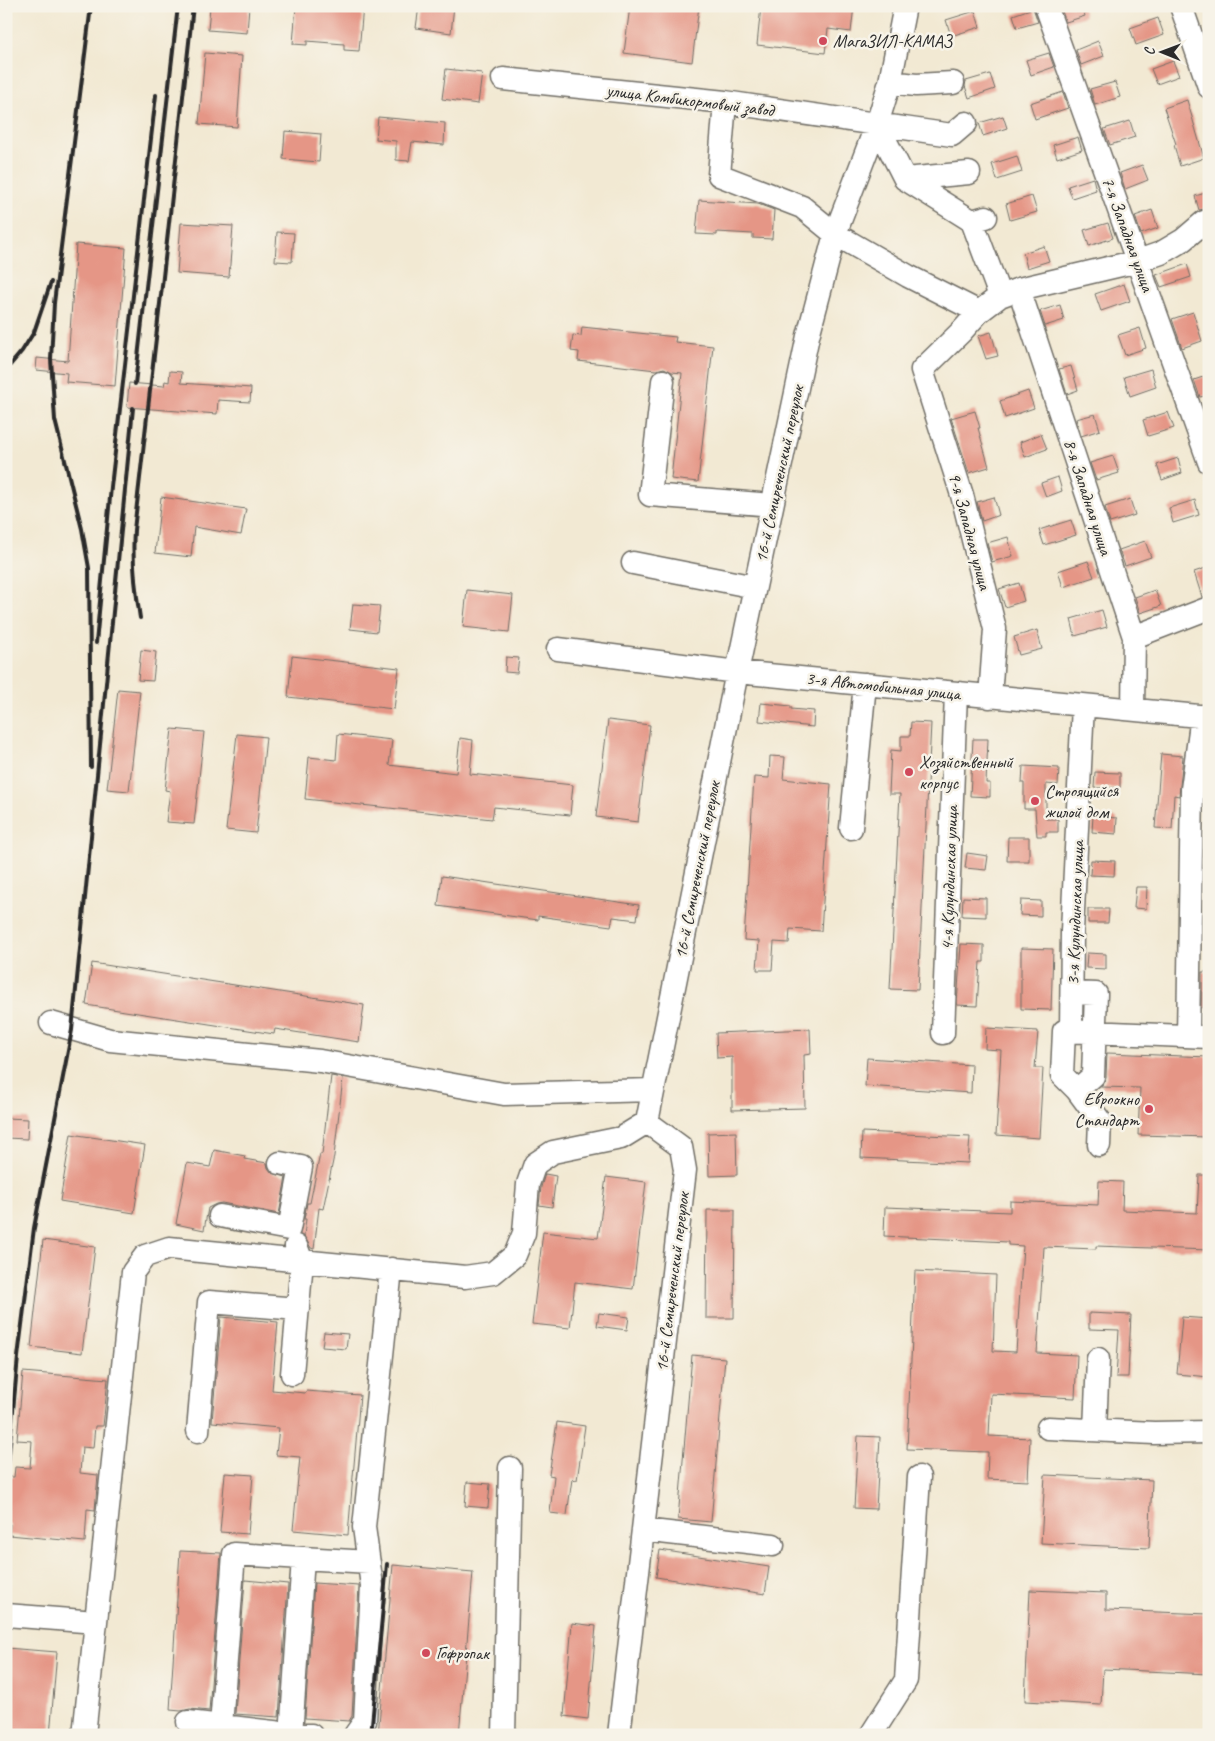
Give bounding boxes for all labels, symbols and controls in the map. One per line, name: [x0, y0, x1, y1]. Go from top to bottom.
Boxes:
north arrow: [1138, 28, 1188, 78]
place label: МагаЗИЛ-КАМАЗ: [833, 30, 953, 52]
marker: МагаЗИЛ-КАМАЗ: [817, 35, 829, 47]
text: С: [1141, 46, 1158, 55]
street label: улица Комбикормовый завод: [604, 79, 777, 122]
street label: 7-я Западная улица: [1097, 174, 1160, 296]
street label: 16-й Семиреченский переулок: [750, 381, 809, 564]
street label: 8-я Западная улица: [1059, 436, 1118, 559]
street label: 9-я Западная улица: [944, 470, 997, 594]
street label: 3-я Автомобильная улица: [805, 667, 963, 705]
place label: Хозяйственный корпус: [919, 751, 1014, 794]
marker: Хозяйственный корпус: [903, 766, 915, 778]
street label: 16-й Семиреченский переулок: [669, 777, 725, 961]
place label: Строящийся жилой дом: [1045, 780, 1120, 823]
marker: Строящийся жилой дом: [1029, 795, 1041, 807]
street label: 4-я Кулундинская улица: [935, 804, 963, 951]
street label: 3-я Кулундинская улица: [1061, 839, 1089, 986]
place label: Евроокно Стандарт: [1075, 1088, 1141, 1131]
marker: Евроокно Стандарт: [1143, 1103, 1155, 1115]
street label: 16-й Семиреченский переулок: [650, 1189, 694, 1373]
place label: Гофропак: [436, 1642, 491, 1664]
marker: Гофропак: [420, 1647, 432, 1659]

